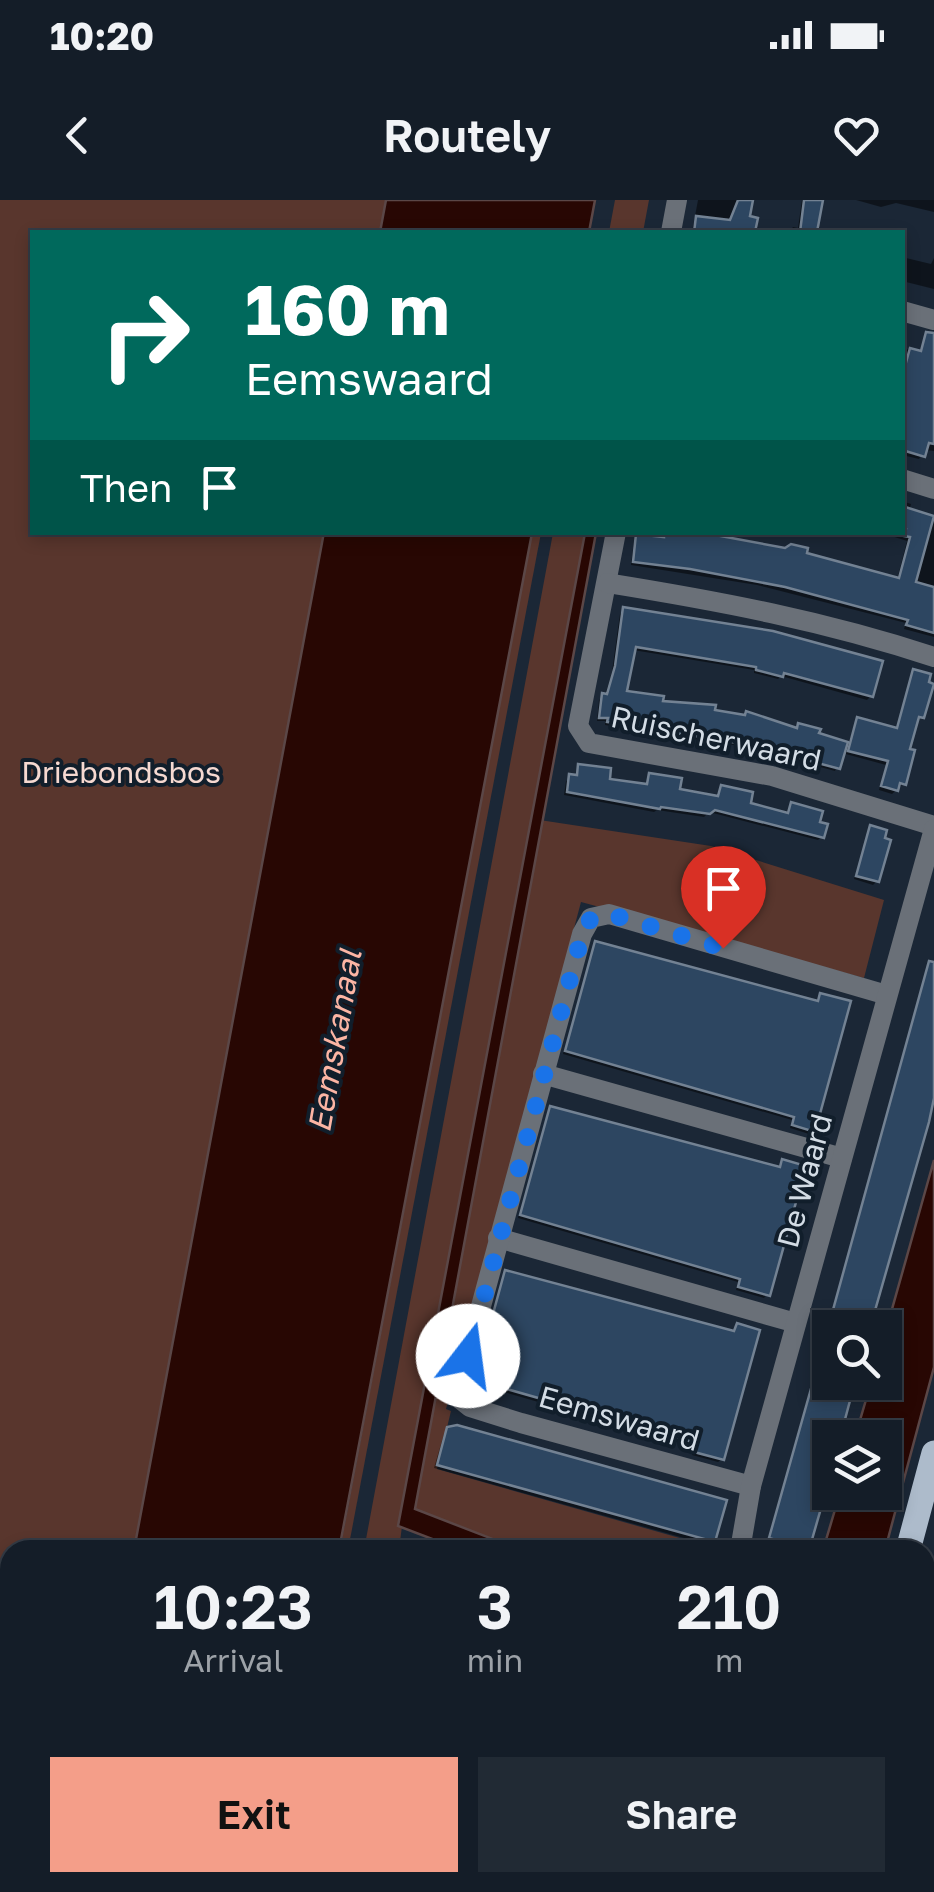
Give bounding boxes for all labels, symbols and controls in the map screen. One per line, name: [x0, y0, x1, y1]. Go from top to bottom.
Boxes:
text: 10:20: [50, 13, 154, 58]
icon: back: [50, 108, 105, 163]
text: Routely: [383, 108, 551, 162]
icon: heart: [829, 108, 884, 163]
text: 160 m: [245, 266, 450, 350]
icon: right: [80, 270, 210, 400]
text: Eemswaard: [245, 351, 493, 405]
icon: arrive: [192, 460, 247, 515]
text: Then: [80, 465, 172, 510]
street label: Ruischerwaard: [608, 698, 825, 778]
park label: Driebondsbos: [21, 754, 221, 790]
pin: [681, 846, 766, 949]
icon: arrive: [696, 861, 751, 916]
water label: Eemskanaal: [299, 945, 369, 1135]
street label: De Waard: [769, 1110, 839, 1252]
position arrow: [416, 1304, 520, 1408]
map controls: [812, 1310, 902, 1510]
button: search: [812, 1310, 902, 1400]
street label: Eemswaard: [535, 1378, 704, 1458]
button: layers: [812, 1420, 902, 1510]
text: 10:23: [154, 1570, 313, 1642]
text: 3: [477, 1570, 513, 1642]
text: 210: [677, 1570, 781, 1642]
text: Arrival: [183, 1641, 283, 1679]
text: min: [467, 1641, 523, 1679]
text: m: [715, 1641, 743, 1679]
button: Exit: [50, 1757, 458, 1872]
button: Share: [478, 1757, 885, 1872]

